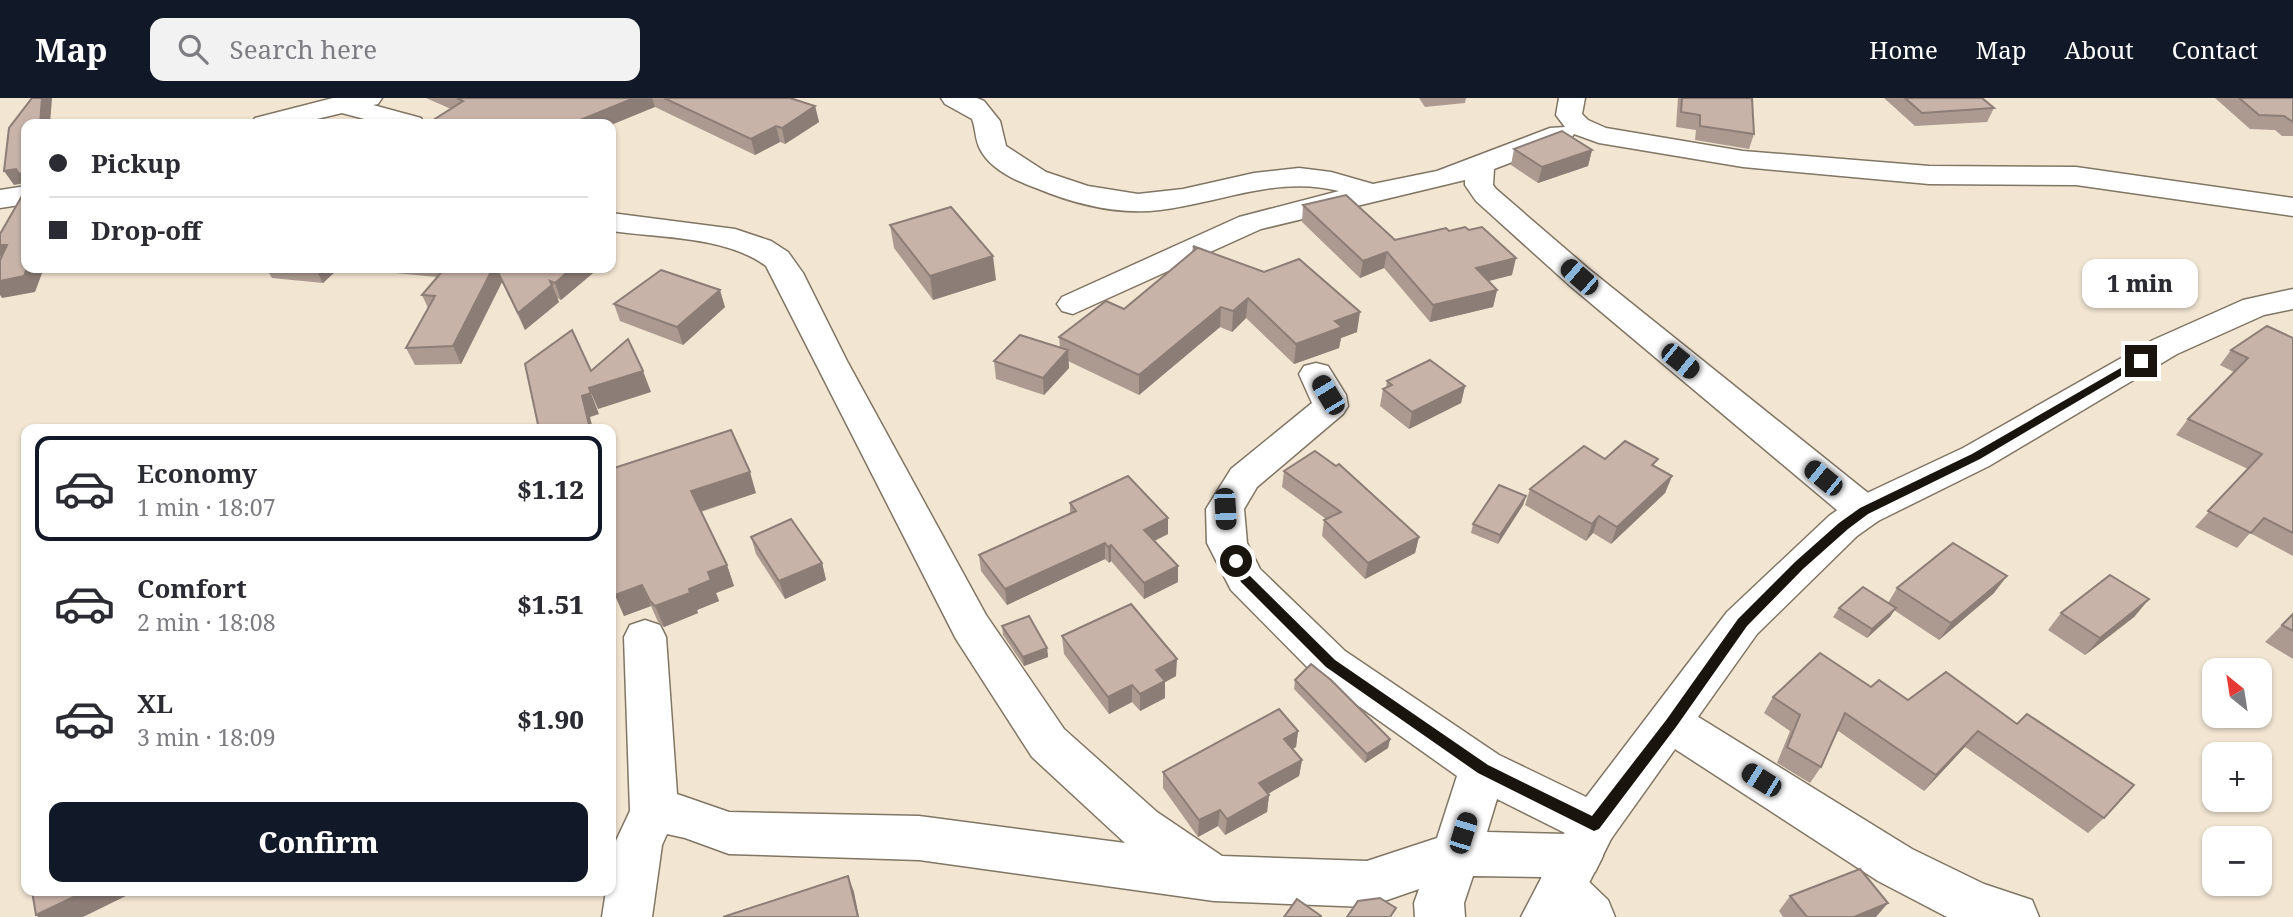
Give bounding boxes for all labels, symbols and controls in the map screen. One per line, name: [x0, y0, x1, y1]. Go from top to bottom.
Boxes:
search box: [150, 18, 640, 81]
text: Map: [35, 27, 108, 72]
icon: search: [174, 30, 212, 68]
text: Search here: [230, 31, 377, 67]
text: Home: [1869, 33, 1938, 66]
text: Map: [1976, 33, 2027, 66]
text: About: [2065, 33, 2134, 66]
text: Contact: [2172, 33, 2258, 66]
text: Pickup: [91, 145, 181, 181]
text: Drop-off: [91, 212, 201, 248]
car: [1557, 255, 1602, 299]
callout: 1 min: [2083, 260, 2199, 308]
text: 1 min: [2107, 267, 2173, 299]
car: [1658, 340, 1703, 382]
route end: [2125, 345, 2157, 377]
car: [1309, 372, 1348, 418]
text: Economy: [137, 455, 257, 491]
icon: car: [53, 457, 116, 520]
car: [1801, 457, 1846, 499]
text: $1.12: [517, 471, 584, 507]
car: [1214, 487, 1237, 531]
text: 1 min · 18:07: [137, 491, 275, 523]
route start: [1220, 545, 1252, 577]
text: Comfort: [137, 570, 247, 606]
icon: car: [53, 572, 116, 635]
text: $1.51: [517, 586, 584, 622]
text: 2 min · 18:08: [137, 606, 275, 638]
north arrow: [2202, 658, 2272, 728]
map controls: [2202, 658, 2272, 896]
text: XL: [137, 685, 173, 721]
icon: car: [53, 687, 116, 750]
text: $1.90: [517, 701, 584, 737]
text: 3 min · 18:09: [137, 721, 275, 753]
button: +: [2202, 742, 2272, 812]
car: [1738, 760, 1785, 800]
button: Confirm: [49, 802, 588, 882]
car: [1447, 810, 1480, 856]
button: −: [2202, 826, 2272, 896]

